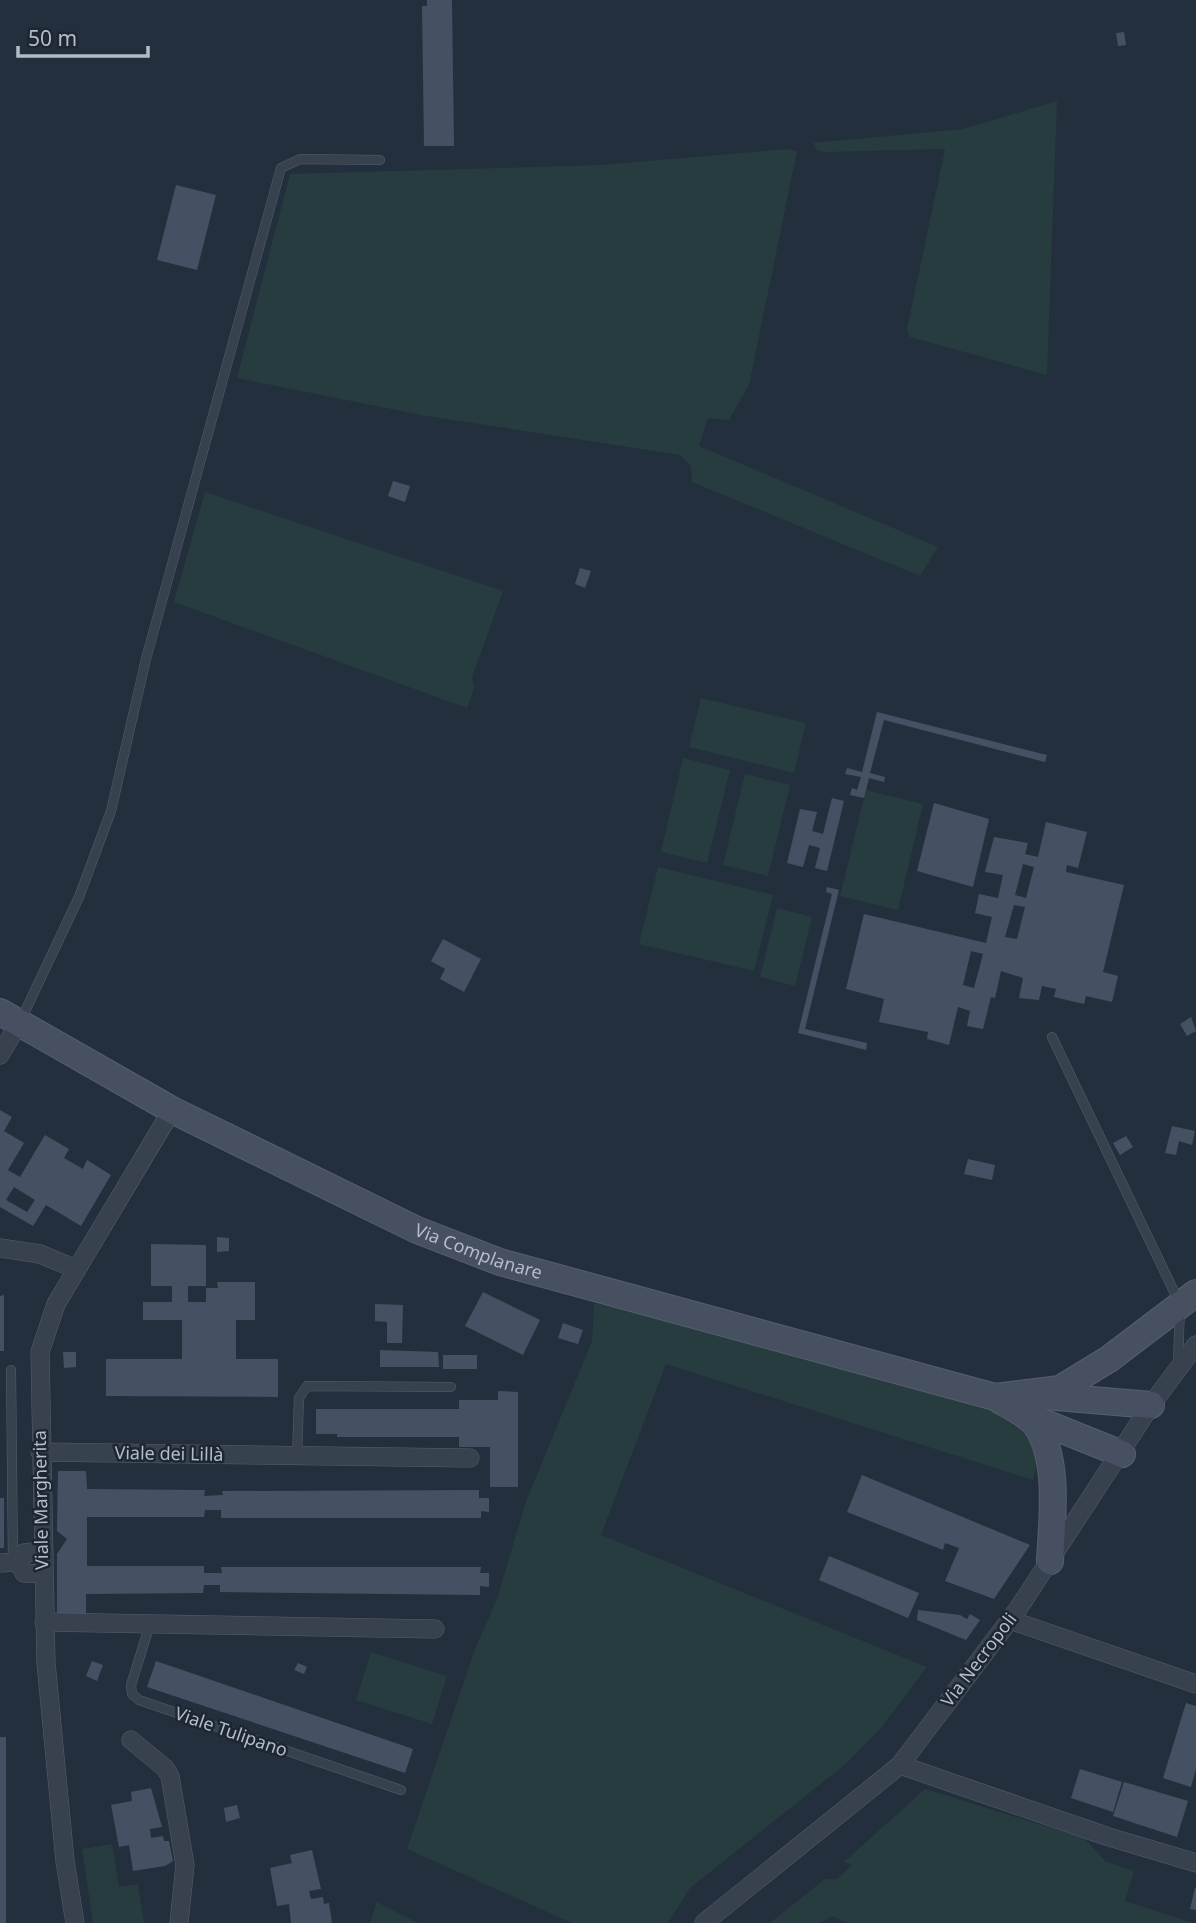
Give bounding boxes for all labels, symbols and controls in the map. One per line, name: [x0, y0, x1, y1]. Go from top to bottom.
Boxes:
scale bar: [18, 14, 147, 58]
text: 50 m: [28, 24, 77, 52]
street label: Via Complanare: [412, 1217, 545, 1284]
street label: Viale Margherita: [27, 1430, 53, 1570]
street label: Viale dei Lillà: [114, 1440, 224, 1466]
street label: Via Necropoli: [935, 1607, 1021, 1711]
street label: Viale Tulipano: [172, 1701, 291, 1762]

